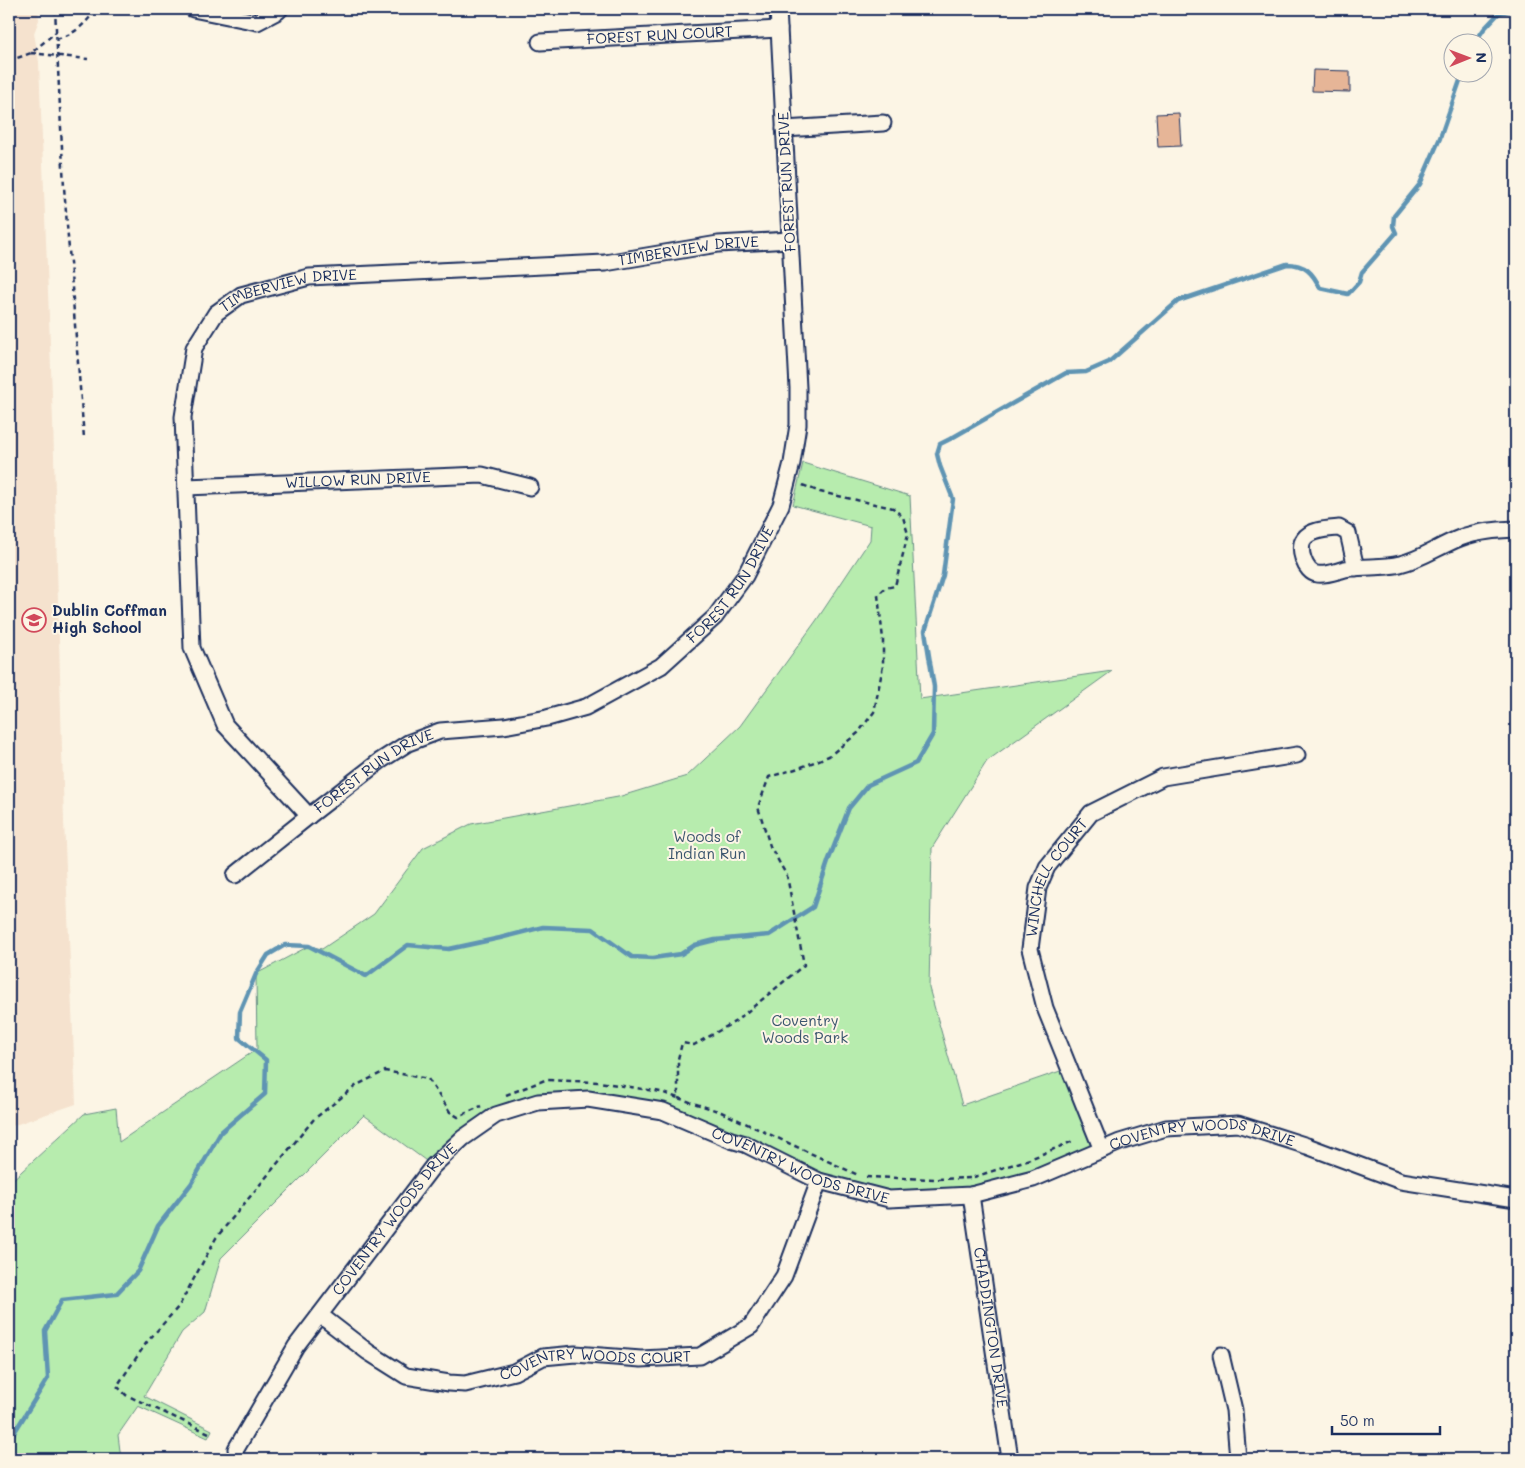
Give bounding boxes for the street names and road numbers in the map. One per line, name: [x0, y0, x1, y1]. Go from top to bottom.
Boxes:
street label: FOREST RUN COURT: [586, 21, 733, 48]
street label: FOREST RUN DRIVE: [772, 111, 800, 253]
street label: TIMBERVIEW DRIVE: [616, 231, 760, 270]
street label: TIMBERVIEW DRIVE: [215, 264, 358, 316]
street label: WILLOW RUN DRIVE: [285, 466, 431, 492]
street label: FOREST RUN DRIVE: [682, 522, 778, 647]
street label: FOREST RUN DRIVE: [309, 723, 436, 818]
street label: WINCHELL COURT: [1021, 814, 1092, 938]
street label: COVENTRY WOODS DRIVE: [709, 1122, 892, 1208]
street label: COVENTRY WOODS DRIVE: [1107, 1136, 1297, 1158]
street label: COVENTRY WOODS DRIVE: [327, 1138, 461, 1299]
street label: CHADDINGTON DRIVE: [970, 1246, 1013, 1409]
street label: COVENTRY WOODS COURT: [497, 1343, 692, 1384]

